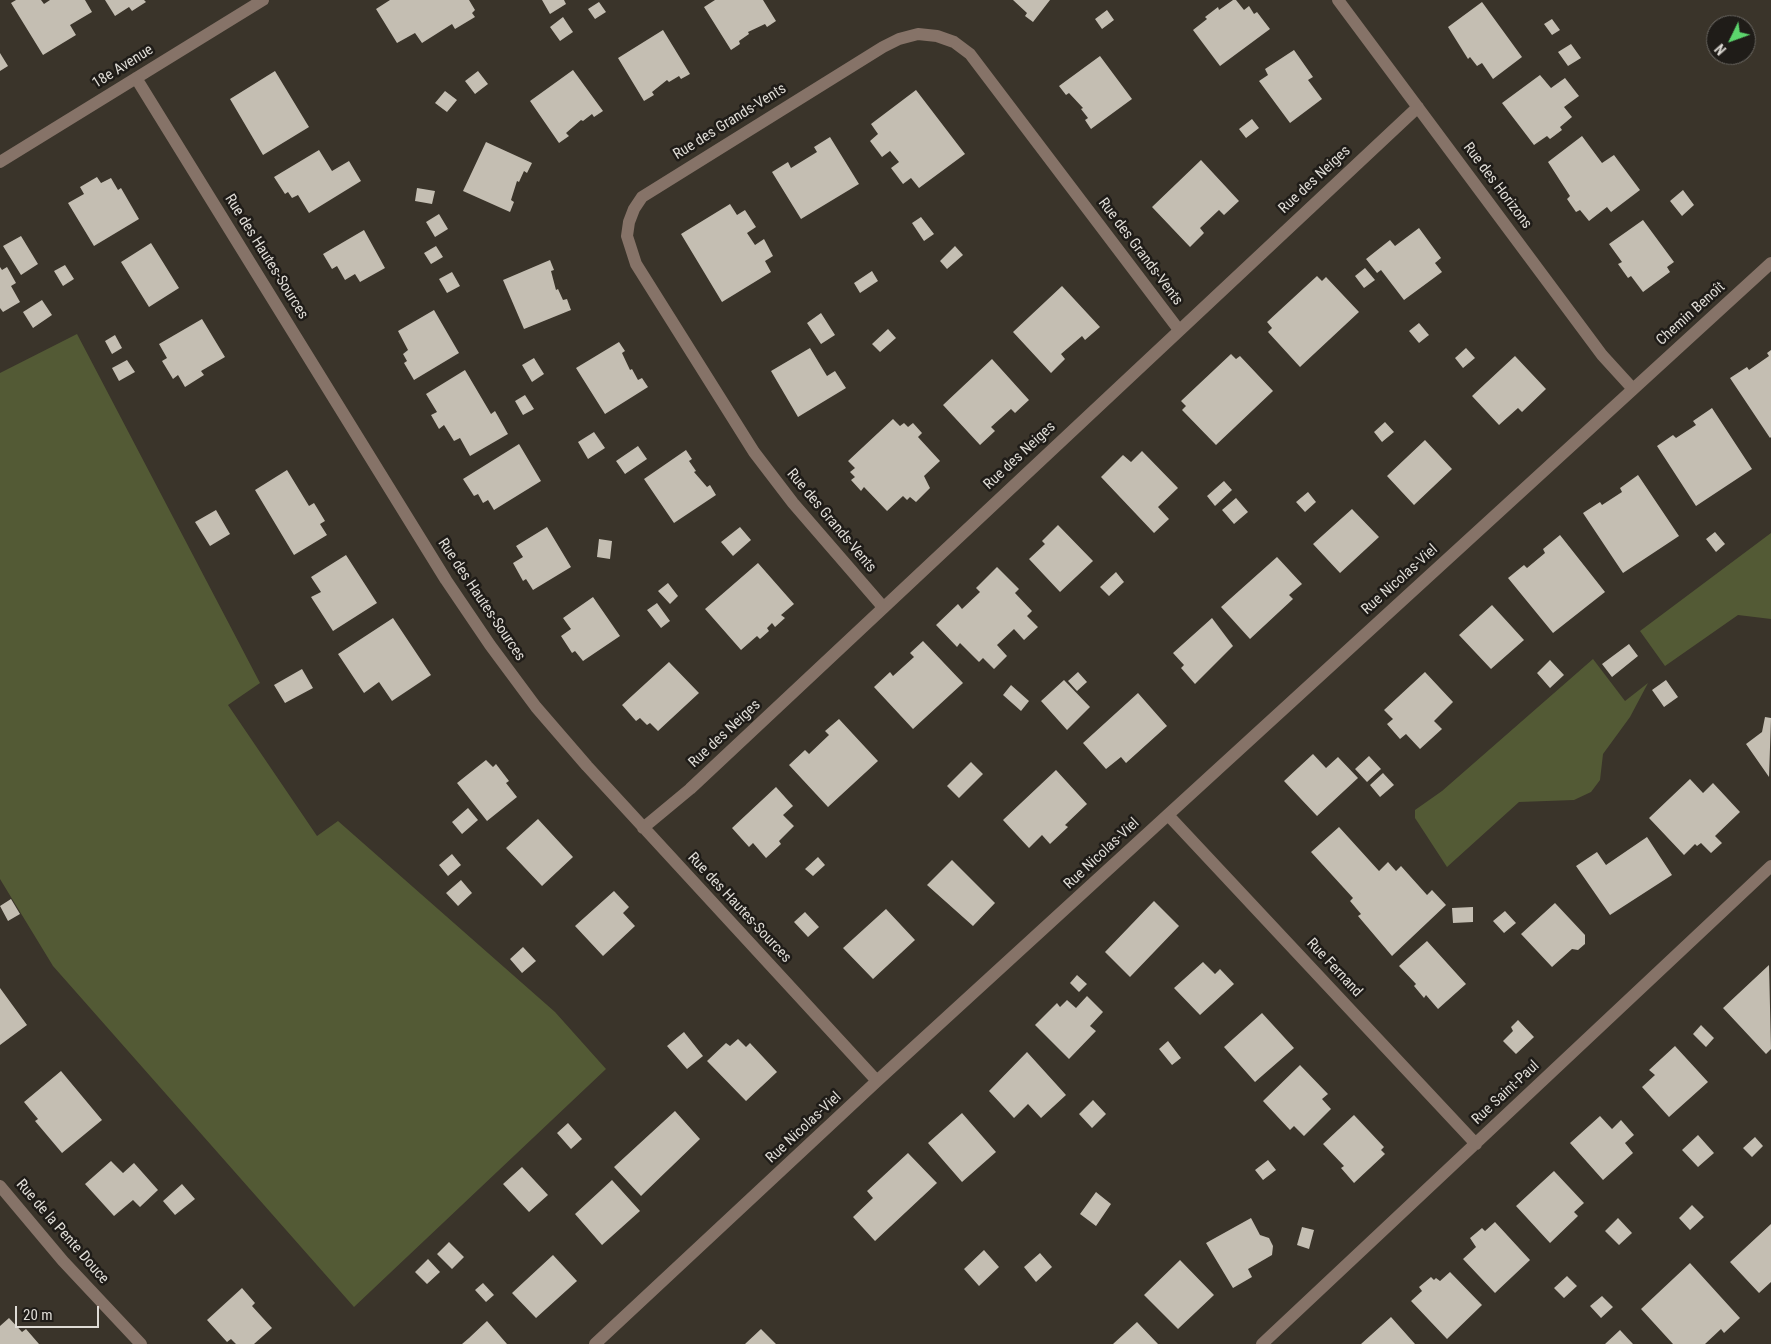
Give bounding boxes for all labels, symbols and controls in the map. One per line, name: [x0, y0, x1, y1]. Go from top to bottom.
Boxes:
north arrow: [1706, 15, 1756, 65]
street label: 18e Avenue: [89, 41, 157, 93]
text: N: [1712, 41, 1729, 58]
street label: Rue des Grands-Vents: [670, 80, 790, 164]
street label: Rue des Horizons: [1459, 139, 1535, 233]
street label: Rue des Neiges: [1275, 142, 1355, 218]
street label: Rue des Hautes-Sources: [220, 191, 312, 323]
street label: Rue des Grands-Vents: [1094, 195, 1186, 309]
street label: Chemin Benoît: [1653, 278, 1729, 350]
street label: Rue des Neiges: [980, 418, 1060, 494]
street label: Rue des Grands-Vents: [782, 466, 880, 576]
street label: Rue des Hautes-Sources: [433, 535, 529, 665]
street label: Rue Nicolas-Viel: [1358, 541, 1442, 619]
street label: Rue des Neiges: [685, 696, 765, 772]
street label: Rue Nicolas-Viel: [1061, 815, 1143, 893]
street label: Rue des Hautes-Sources: [683, 849, 795, 967]
street label: Rue Fernand: [1302, 935, 1366, 1001]
street label: Rue Saint-Paul: [1469, 1057, 1543, 1129]
street label: Rue Nicolas-Viel: [763, 1089, 845, 1167]
street label: Rue de la Pente Douce: [12, 1176, 112, 1288]
scale bar: [18, 1296, 101, 1328]
text: 20 m: [23, 1306, 53, 1324]

